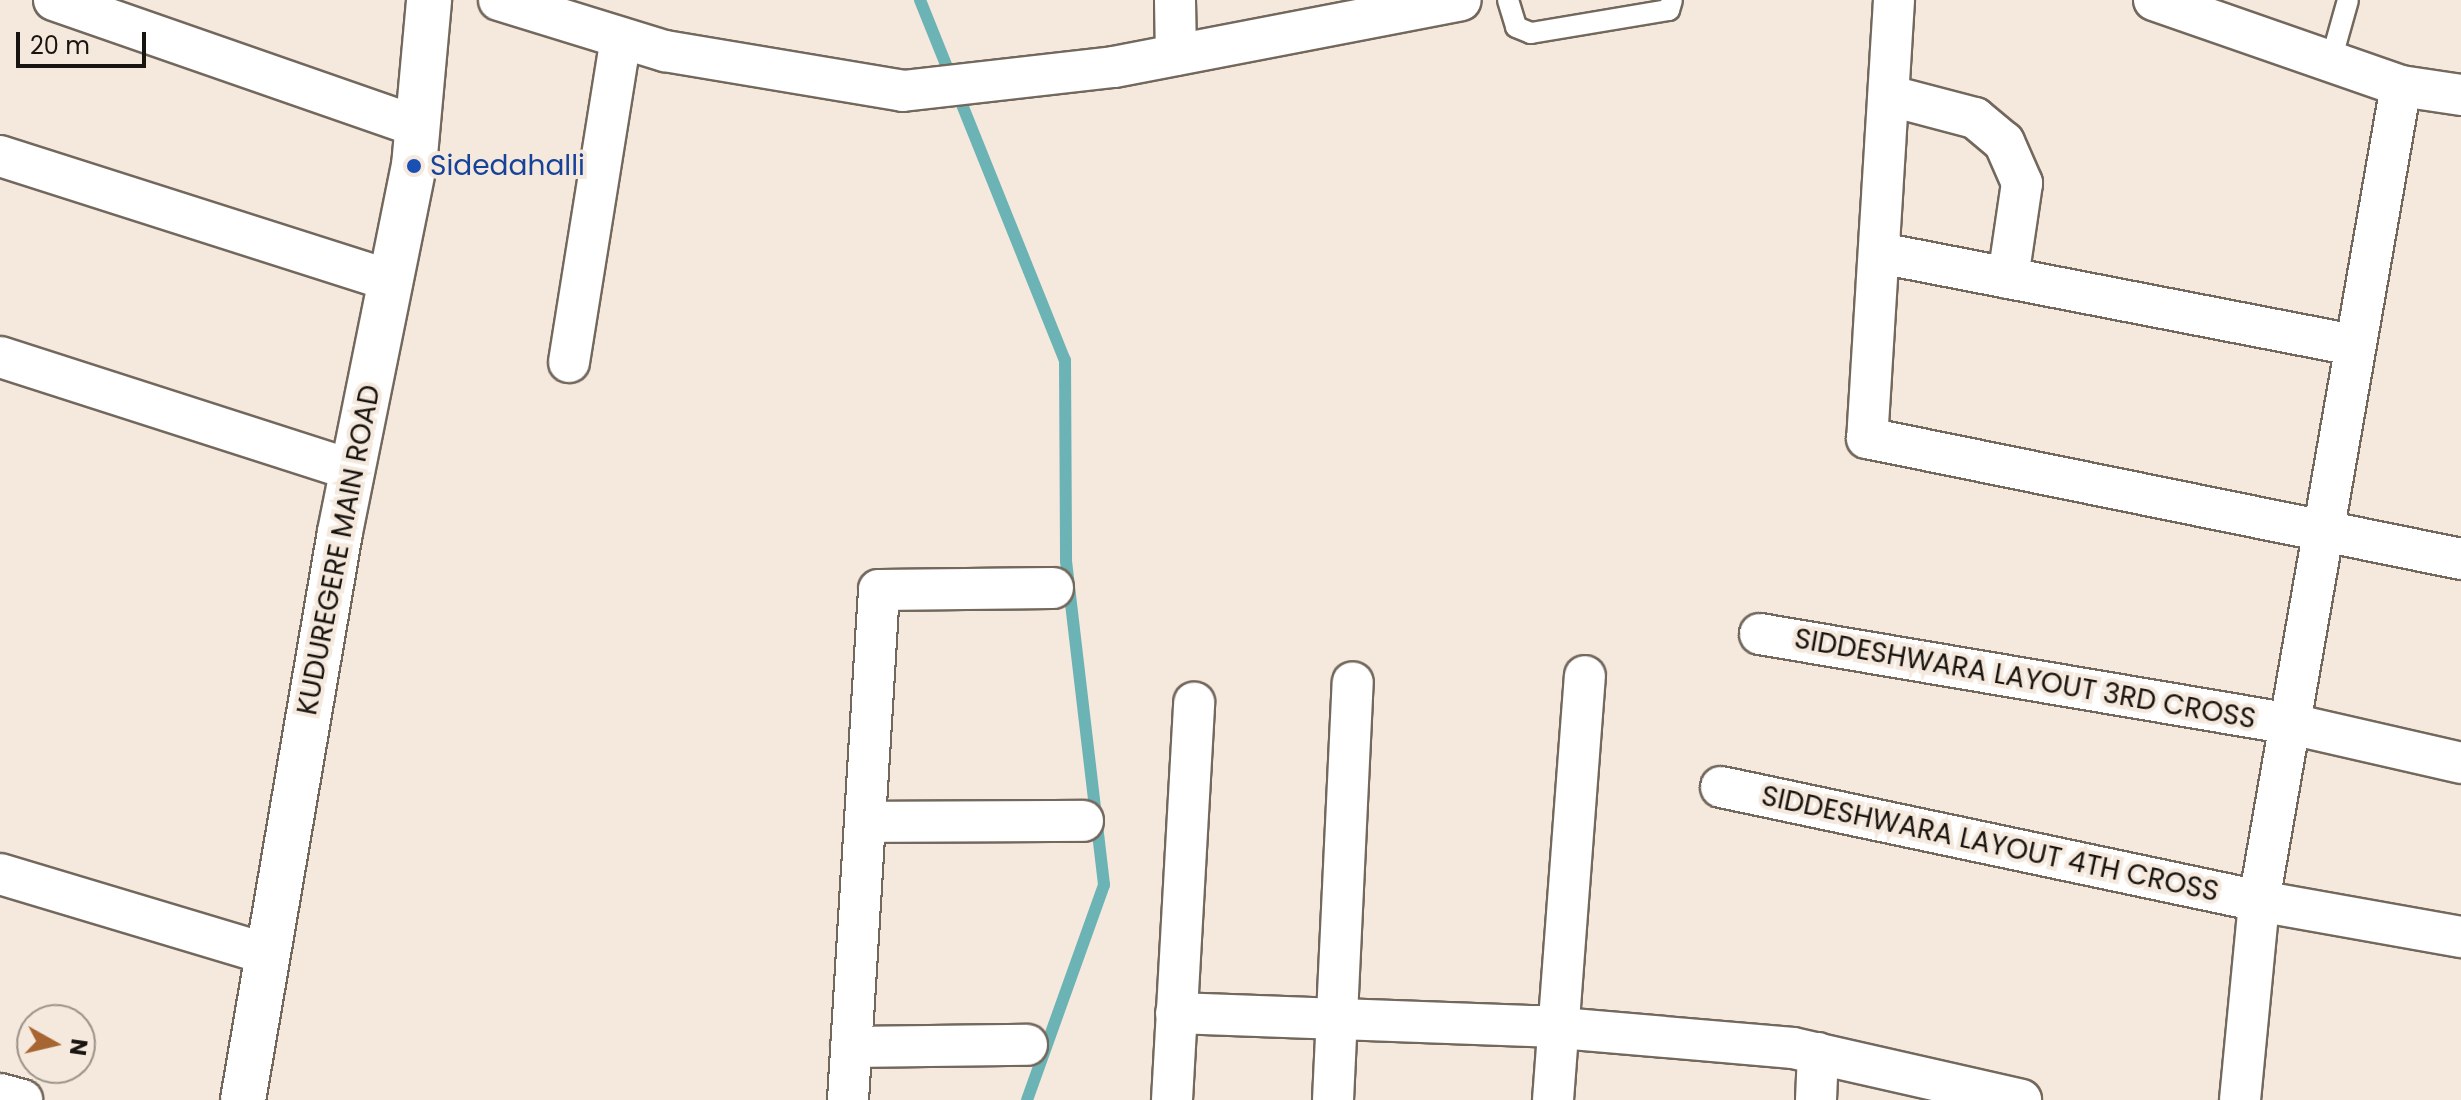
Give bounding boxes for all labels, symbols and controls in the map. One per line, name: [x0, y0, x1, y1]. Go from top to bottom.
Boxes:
scale bar: [20, 16, 150, 66]
text: 20 m: [30, 29, 90, 62]
place label: Sidedahalli: [430, 149, 585, 183]
marker: Sidedahalli: [405, 157, 423, 175]
street label: KUDUREGERE MAIN ROAD: [291, 382, 387, 718]
street label: SIDDESHWARA LAYOUT 3RD CROSS: [1792, 622, 2258, 736]
street label: SIDDESHWARA LAYOUT 4TH CROSS: [1758, 779, 2222, 909]
north arrow: [16, 1004, 96, 1084]
text: N: [62, 1037, 95, 1057]

